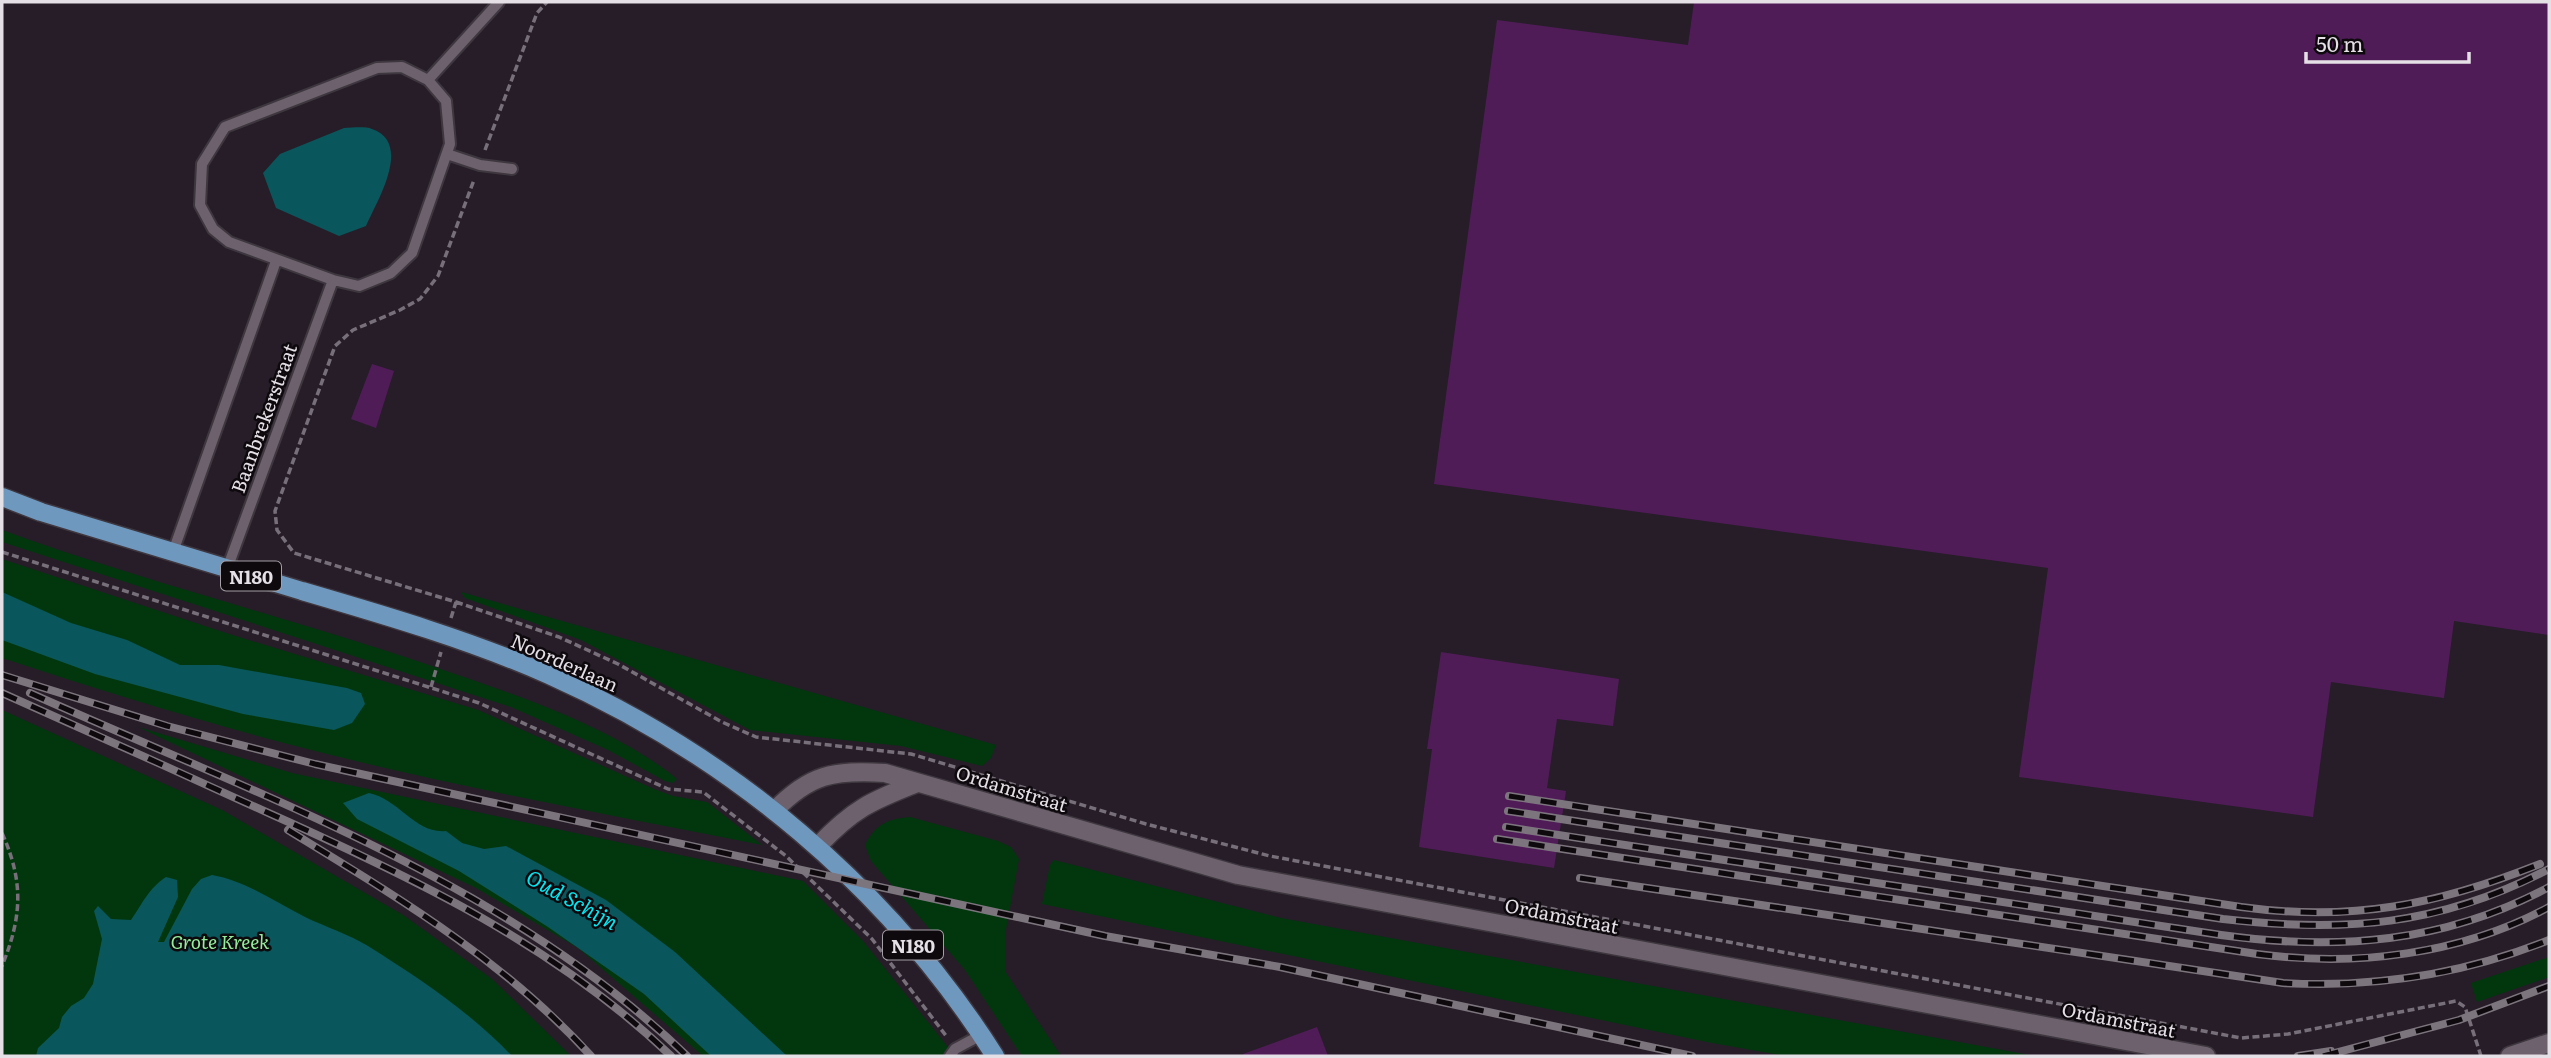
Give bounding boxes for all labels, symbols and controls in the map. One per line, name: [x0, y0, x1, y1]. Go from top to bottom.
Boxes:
scale bar: [2306, 21, 2469, 65]
text: 50 m: [2316, 27, 2363, 58]
street label: Baanbrekerstraat: [223, 339, 303, 496]
road number: N180: [221, 562, 281, 590]
street label: Noorderlaan: [507, 626, 623, 698]
street label: Ordamstraat: [953, 758, 1072, 818]
water label: Oud Schijn: [521, 860, 625, 936]
street label: Ordamstraat: [1503, 890, 1622, 940]
park label: Grote Kreek: [171, 927, 270, 955]
road number: N180: [883, 930, 943, 960]
street label: Ordamstraat: [2060, 994, 2179, 1044]

